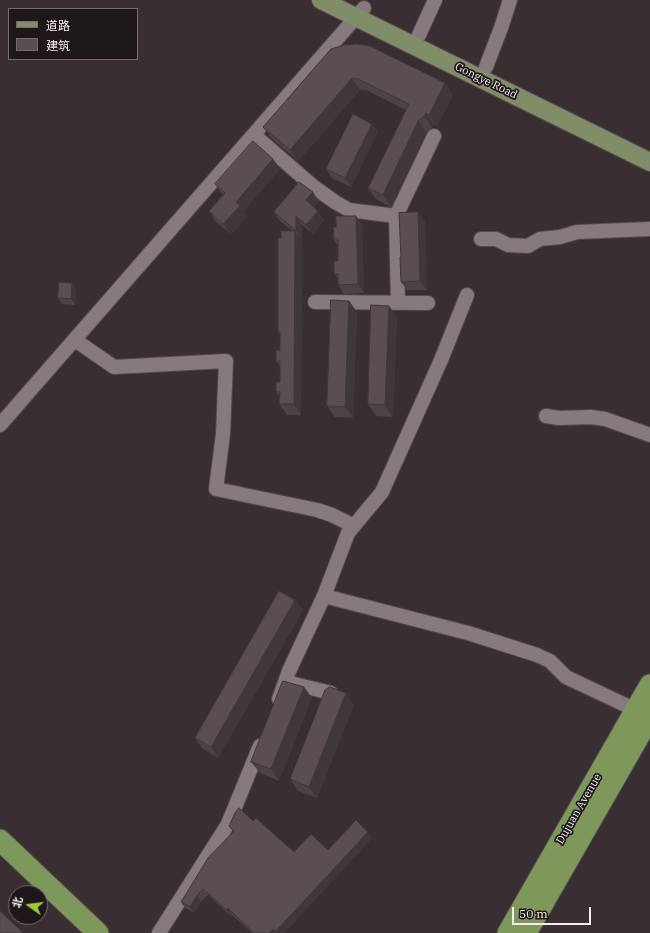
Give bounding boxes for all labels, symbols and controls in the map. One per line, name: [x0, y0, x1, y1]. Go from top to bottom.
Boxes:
legend: [8, 8, 138, 60]
text: 道路: [46, 18, 70, 33]
text: 建筑: [46, 38, 70, 53]
street label: Gongye Road: [453, 60, 519, 102]
street label: Dujuan Avenue: [554, 772, 604, 846]
north arrow: [8, 885, 48, 925]
text: 北: [9, 895, 25, 909]
scale bar: [514, 899, 593, 925]
text: 50 m: [519, 906, 548, 921]

